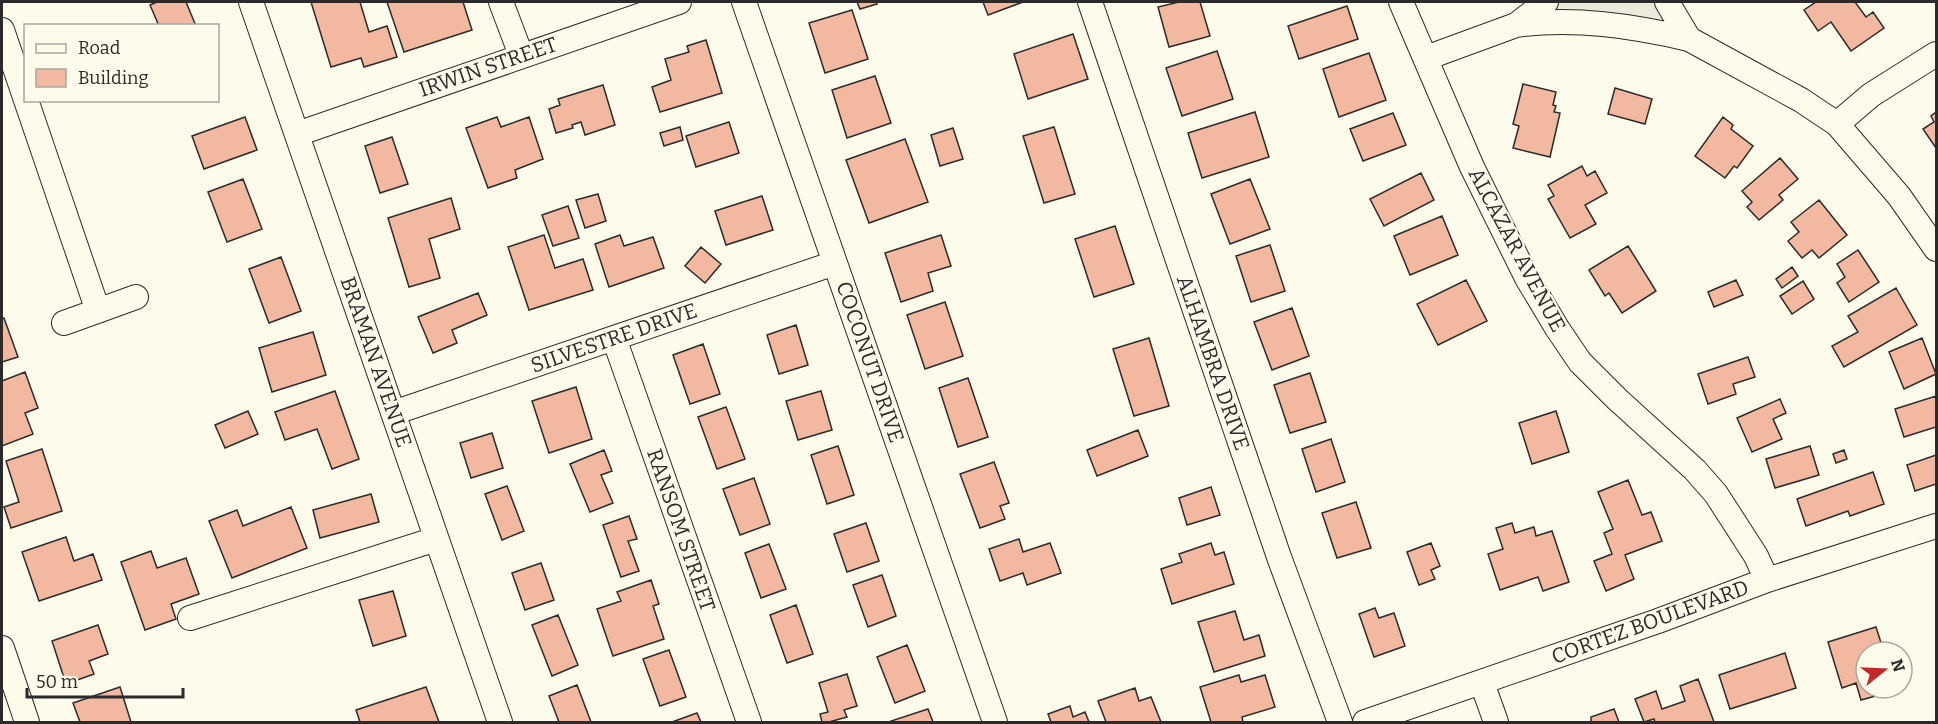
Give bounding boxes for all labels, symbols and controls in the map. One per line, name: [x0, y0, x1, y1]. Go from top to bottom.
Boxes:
legend: [24, 24, 219, 102]
street label: IRWIN STREET: [416, 31, 560, 103]
text: Road: [78, 37, 121, 59]
text: Building: [78, 67, 149, 89]
street label: ALCAZAR AVENUE: [1463, 163, 1571, 337]
street label: ALHAMBRA DRIVE: [1171, 272, 1255, 454]
street label: BRAMAN AVENUE: [335, 273, 417, 451]
street label: COCONUT DRIVE: [830, 278, 910, 446]
street label: SILVESTRE DRIVE: [527, 297, 701, 379]
street label: RANSOM STREET: [641, 445, 721, 615]
street label: CORTEZ BOULEVARD: [1548, 574, 1752, 670]
north arrow: [1854, 640, 1914, 700]
text: N: [1887, 657, 1909, 674]
scale bar: [27, 661, 183, 699]
text: 50 m: [36, 671, 78, 693]

